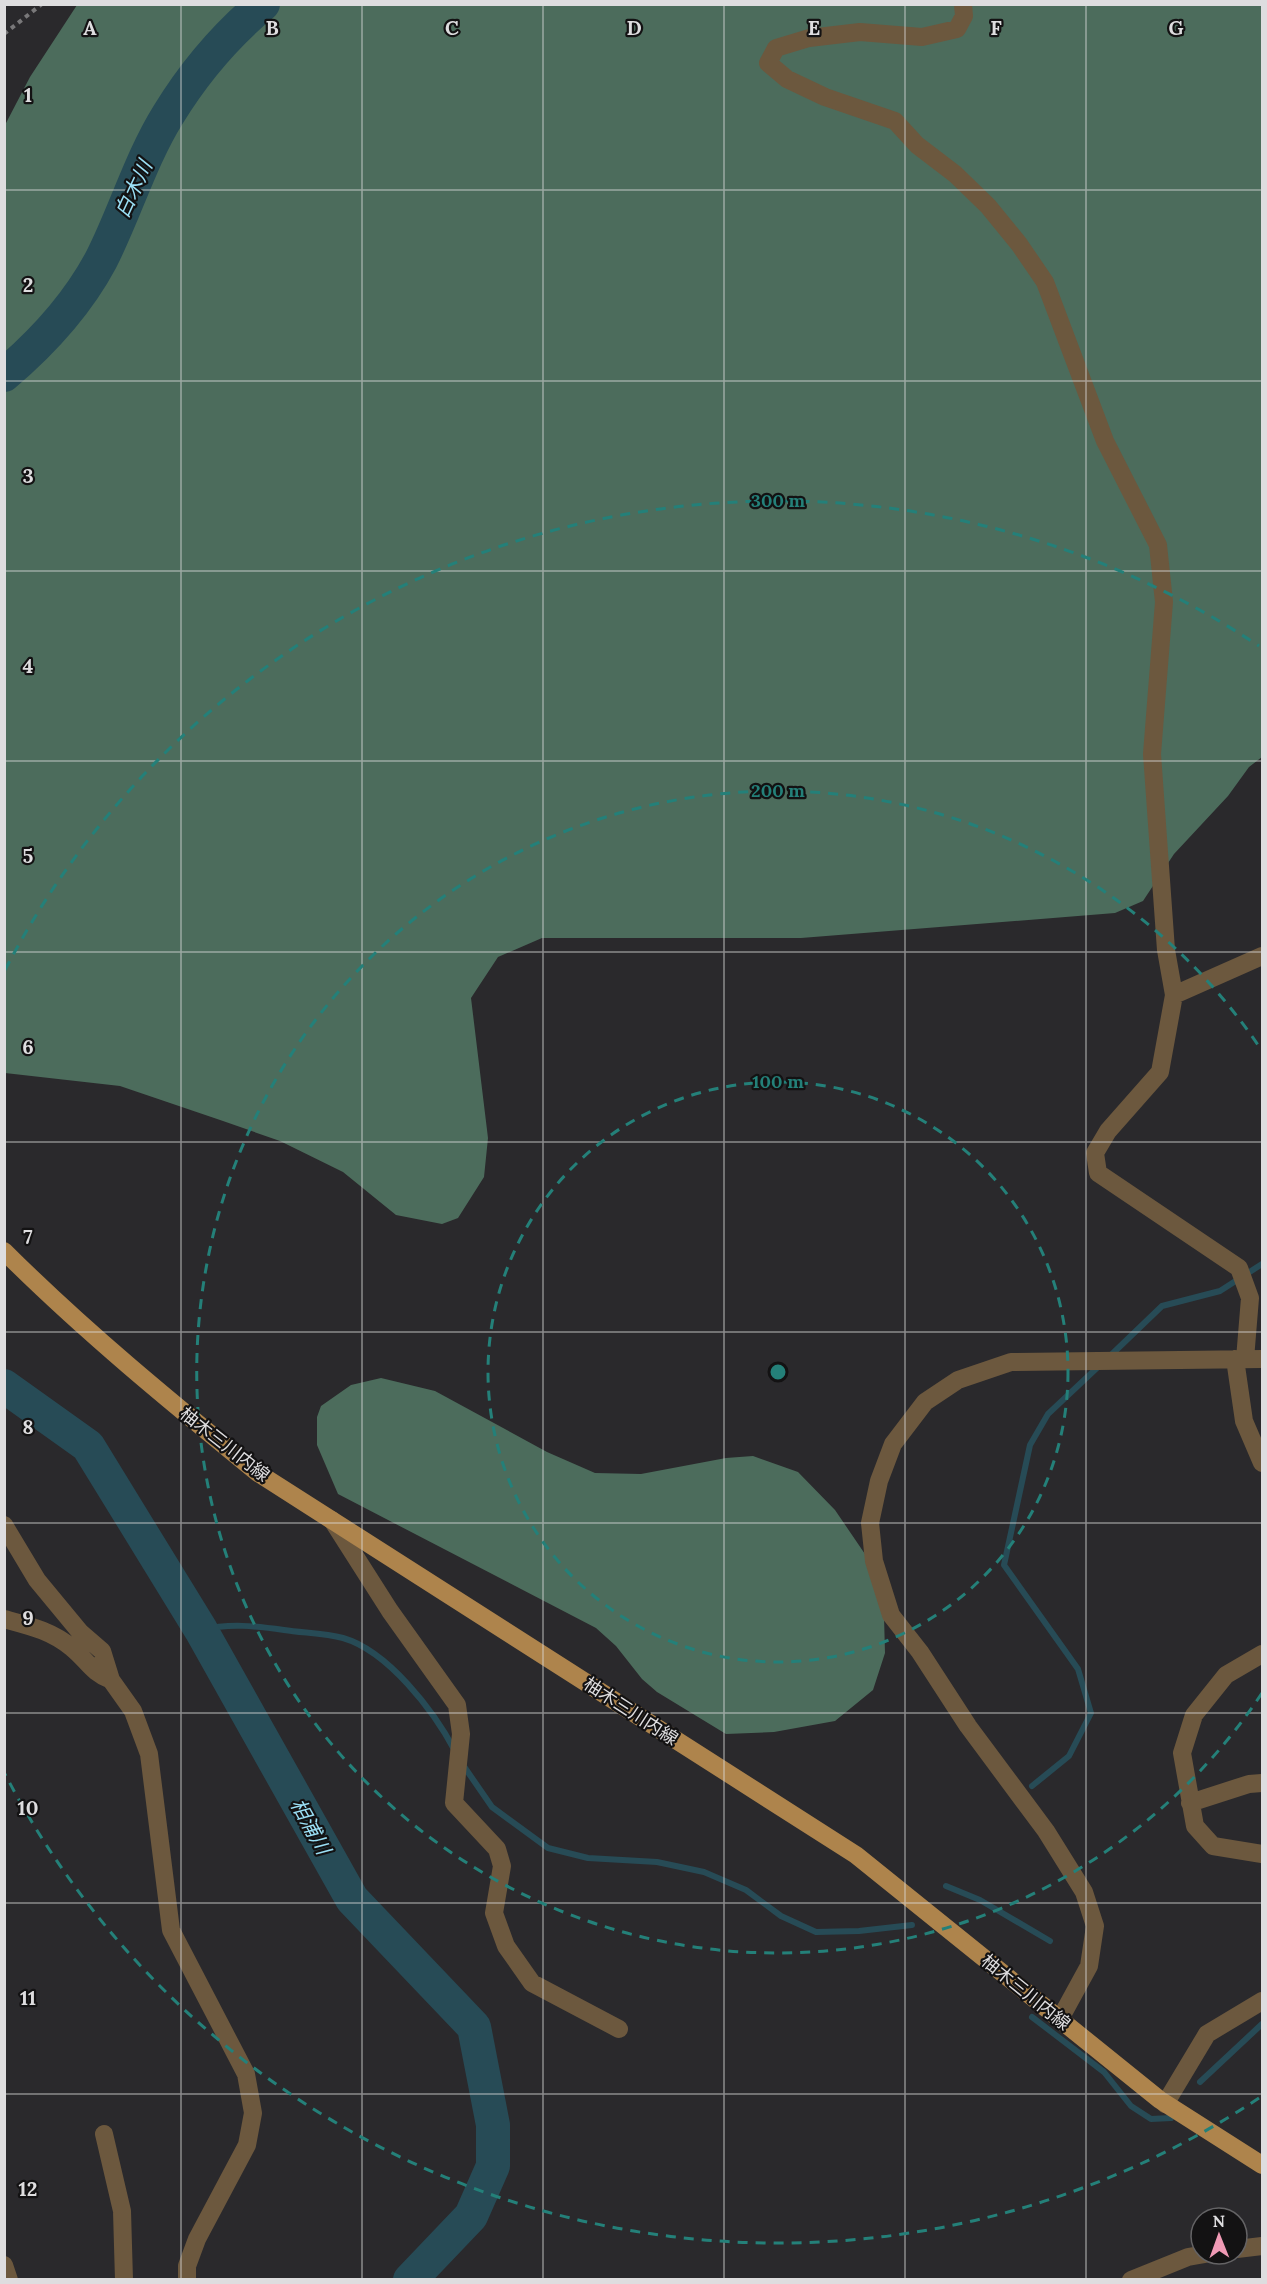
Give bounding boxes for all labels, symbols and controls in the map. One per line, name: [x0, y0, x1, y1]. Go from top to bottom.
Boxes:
text: A: [83, 15, 97, 40]
text: B: [265, 15, 279, 40]
text: C: [445, 15, 459, 40]
text: D: [626, 15, 642, 40]
text: E: [808, 15, 820, 40]
text: F: [990, 15, 1002, 40]
text: G: [1168, 15, 1184, 40]
text: 1: [24, 82, 32, 107]
water label: 白木川: [109, 155, 158, 221]
text: 2: [23, 272, 33, 297]
text: 3: [22, 463, 34, 488]
text: 300 m: [751, 489, 806, 512]
text: 4: [23, 653, 34, 678]
text: 200 m: [751, 779, 805, 802]
text: 5: [23, 843, 34, 868]
text: 6: [22, 1034, 34, 1059]
text: 100 m: [752, 1070, 804, 1093]
text: 7: [23, 1224, 33, 1249]
centre of rings: [768, 1362, 788, 1382]
street label: 柚木三川内線: [175, 1402, 275, 1486]
text: 8: [22, 1414, 34, 1439]
text: 9: [22, 1605, 34, 1630]
street label: 柚木三川内線: [579, 1672, 683, 1750]
water label: 相浦川: [286, 1794, 337, 1860]
text: 10: [18, 1795, 38, 1820]
street label: 柚木三川内線: [977, 1949, 1075, 2035]
text: 11: [20, 1985, 36, 2010]
text: 12: [19, 2176, 37, 2201]
north arrow: [1189, 2206, 1249, 2266]
text: N: [1212, 2211, 1225, 2231]

